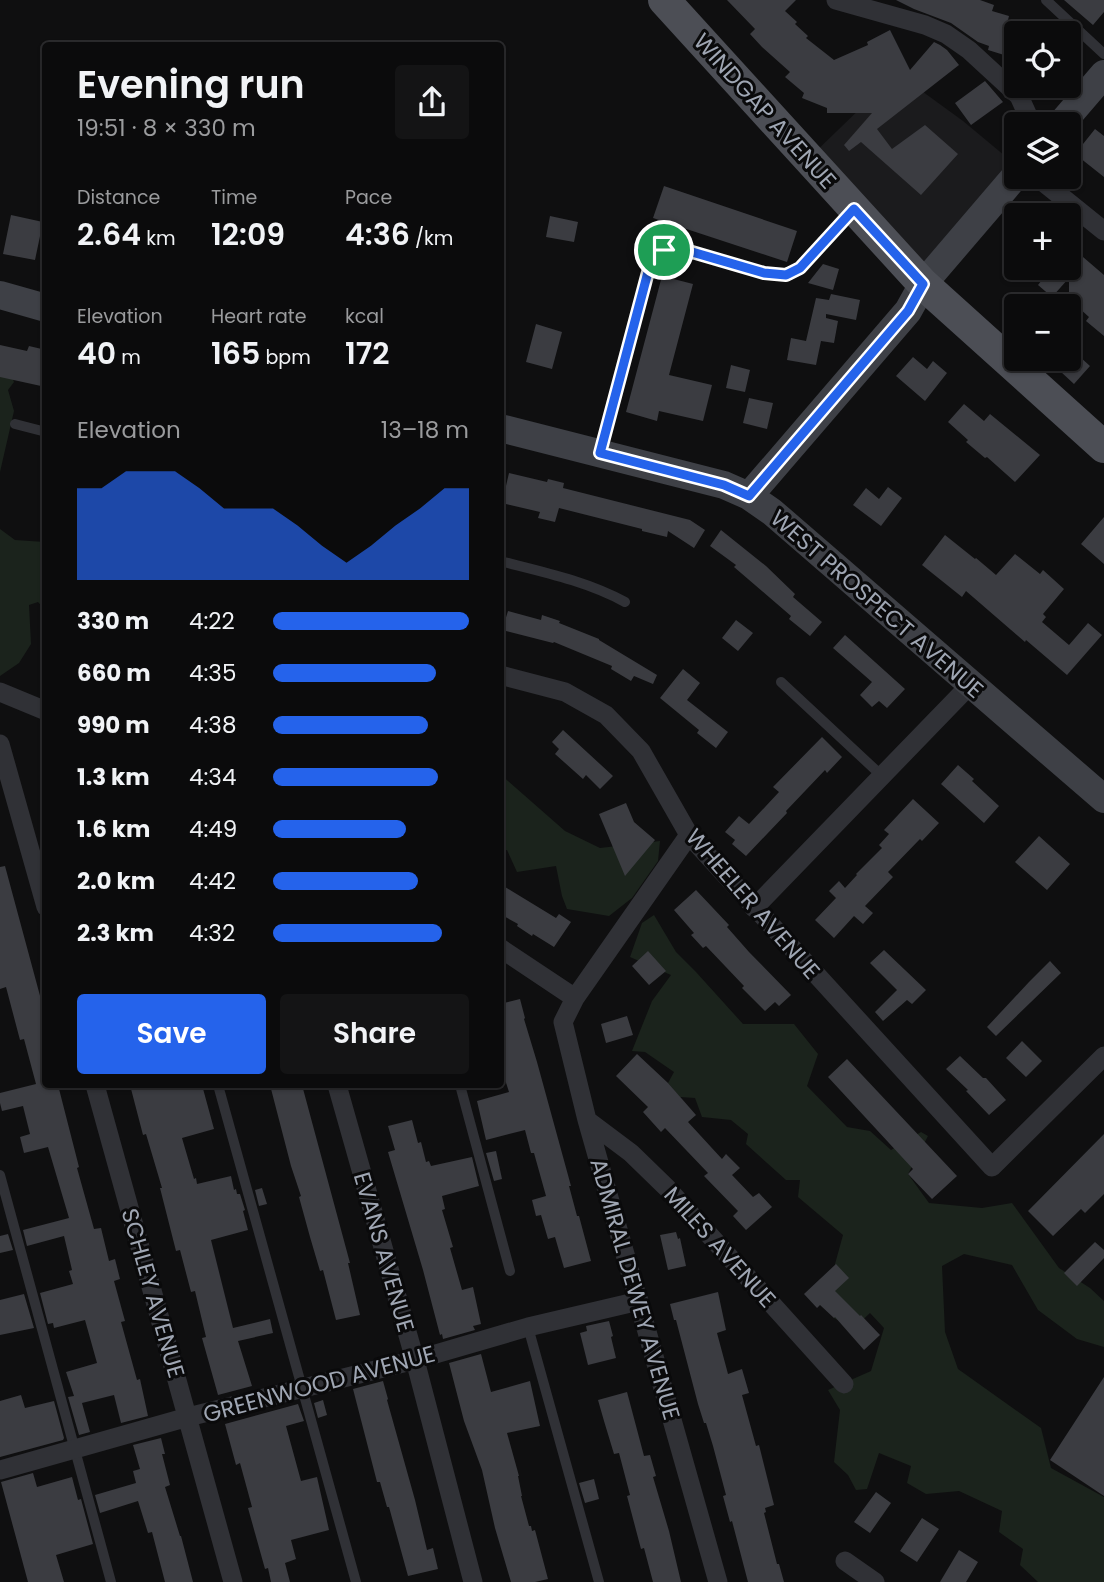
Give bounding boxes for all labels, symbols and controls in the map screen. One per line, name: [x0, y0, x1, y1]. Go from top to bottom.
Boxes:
map controls: [1004, 21, 1081, 371]
button: locate: [1004, 21, 1081, 98]
street label: WINDGAP AVENUE: [686, 26, 844, 196]
text: Evening run: [77, 58, 305, 111]
button: share: [395, 65, 469, 139]
text: 19:51 · 8 × 330 m: [77, 112, 256, 144]
button: layers: [1004, 112, 1081, 189]
text: Distance: [77, 184, 160, 211]
text: Time: [211, 184, 257, 211]
text: Pace: [345, 184, 392, 211]
button: +: [1004, 203, 1081, 280]
text: 2.64: [77, 213, 141, 256]
text: 12:09: [211, 213, 285, 256]
text: 4:36: [345, 213, 410, 256]
pin: [634, 220, 694, 280]
text: km: [141, 225, 176, 252]
text: /km: [410, 225, 453, 252]
icon: arrive: [645, 231, 683, 269]
button: −: [1004, 294, 1081, 371]
text: Elevation: [77, 303, 163, 330]
text: Heart rate: [211, 303, 306, 330]
text: kcal: [345, 303, 384, 330]
text: 40: [77, 332, 116, 375]
text: 165: [211, 332, 260, 375]
text: 172: [345, 332, 390, 375]
text: m: [116, 344, 141, 371]
text: bpm: [260, 344, 311, 371]
text: Elevation: [77, 414, 181, 446]
text: 13–18 m: [381, 414, 469, 446]
street label: WEST PROSPECT AVENUE: [763, 502, 991, 706]
text: 330 m: [77, 605, 149, 637]
text: 4:22: [189, 605, 235, 637]
text: 660 m: [77, 657, 151, 689]
text: 4:35: [189, 657, 236, 689]
text: 990 m: [77, 709, 150, 741]
text: 4:38: [189, 709, 236, 741]
text: 1.3 km: [77, 761, 150, 793]
text: 4:34: [189, 761, 236, 793]
text: 1.6 km: [77, 813, 150, 845]
text: 4:49: [189, 813, 237, 845]
street label: WHEELER AVENUE: [679, 822, 827, 986]
text: 2.0 km: [77, 865, 155, 897]
text: 4:42: [189, 865, 236, 897]
text: 2.3 km: [77, 917, 154, 949]
text: 4:32: [189, 917, 235, 949]
button: Save: [77, 994, 266, 1074]
button: Share: [280, 994, 469, 1074]
street label: ADMIRAL DEWEY AVENUE: [582, 1154, 688, 1424]
street label: EVANS AVENUE: [346, 1168, 422, 1336]
street label: MILES AVENUE: [657, 1179, 783, 1315]
street label: SCHLEY AVENUE: [114, 1205, 192, 1381]
street label: GREENWOOD AVENUE: [199, 1338, 439, 1430]

